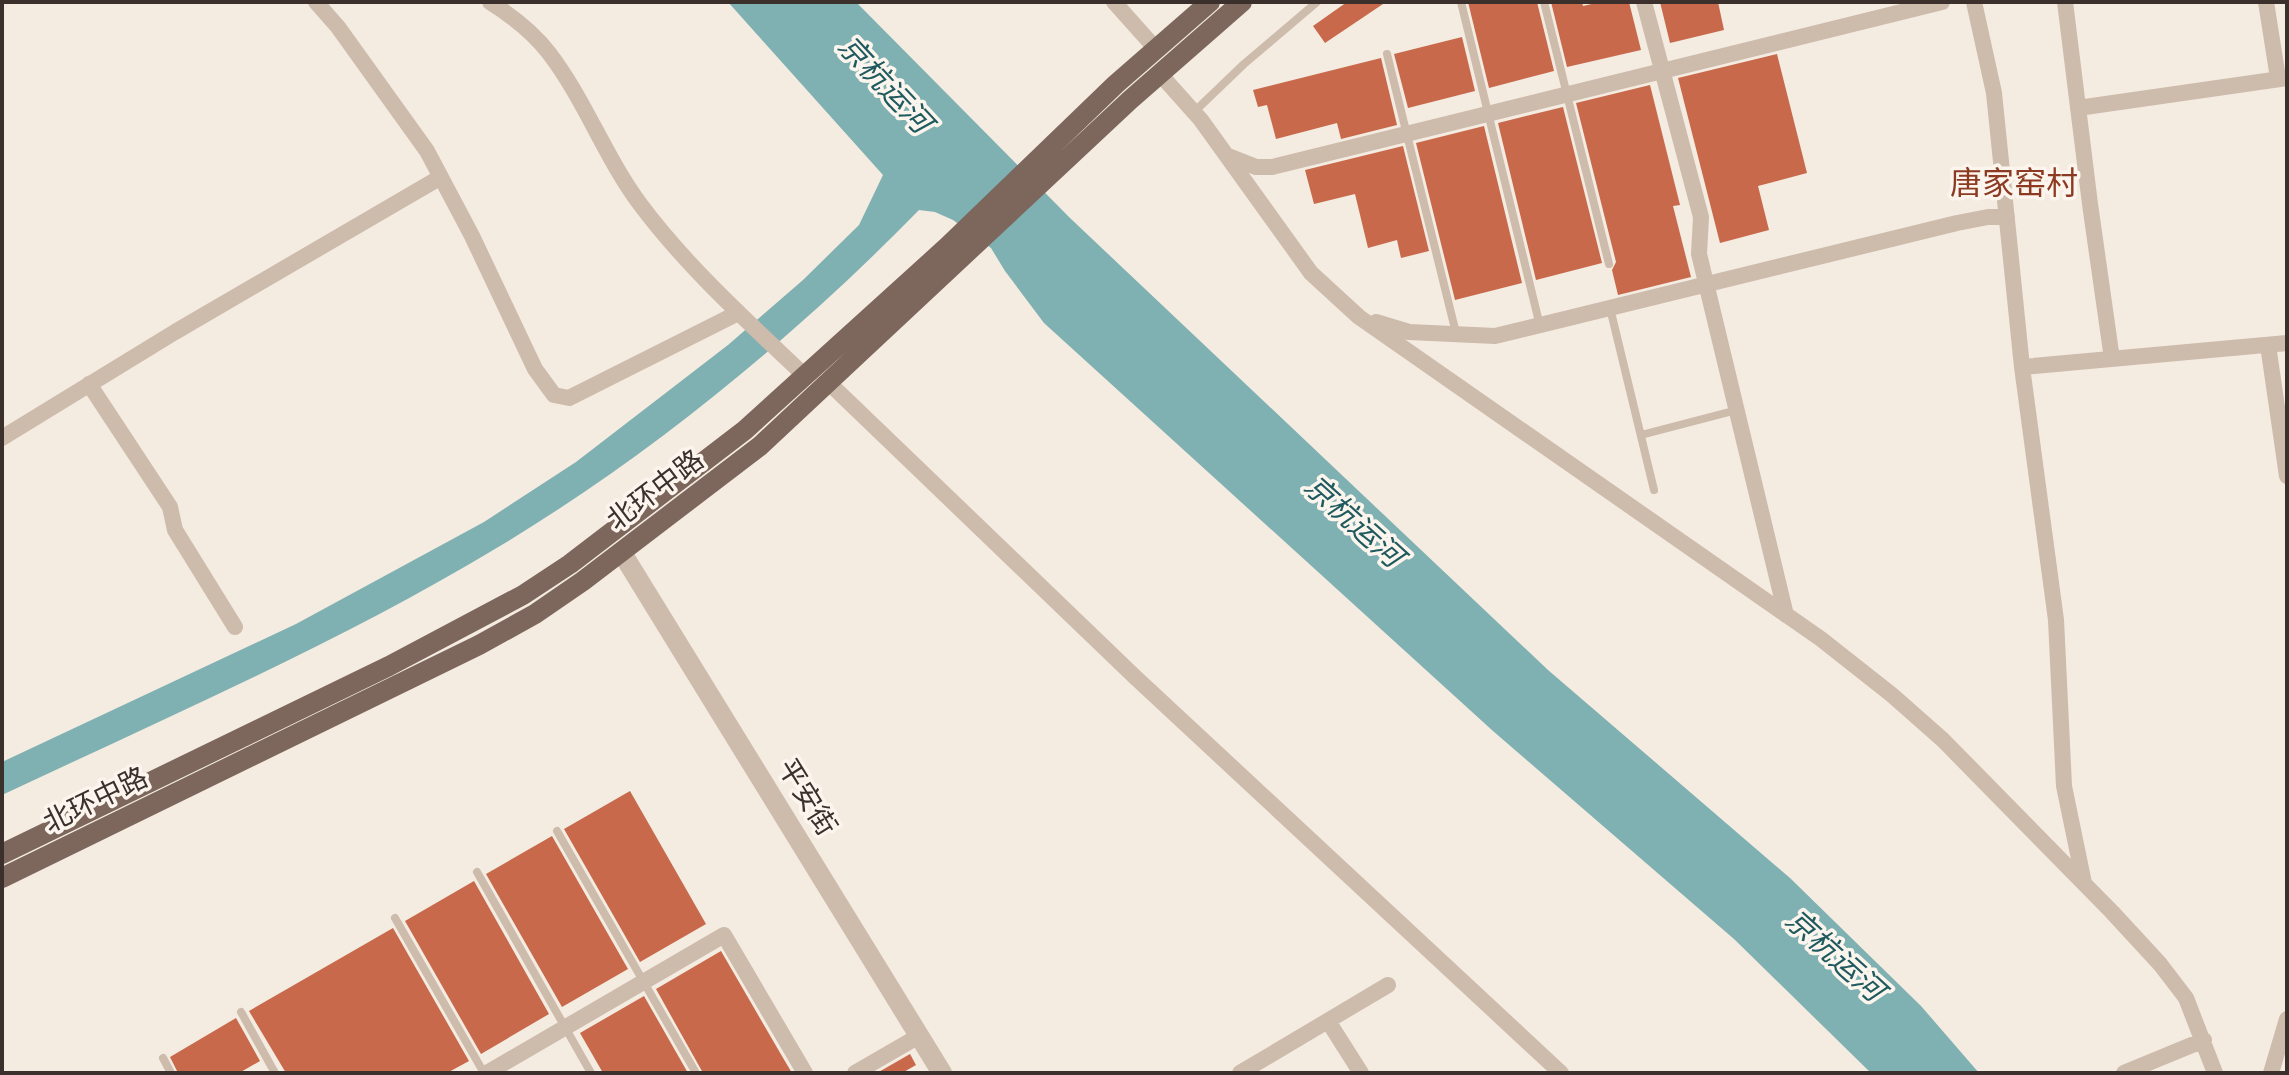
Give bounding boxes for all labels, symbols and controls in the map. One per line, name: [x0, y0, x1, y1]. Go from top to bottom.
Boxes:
water label: 京杭运河: [832, 30, 941, 143]
district label: 唐家窑村: [1950, 166, 2078, 200]
street label: 北环中路: [602, 445, 709, 536]
water label: 京杭运河: [1298, 469, 1413, 577]
street label: 平安街: [772, 754, 842, 841]
street label: 北环中路: [39, 762, 152, 838]
water label: 京杭运河: [1779, 903, 1894, 1011]

